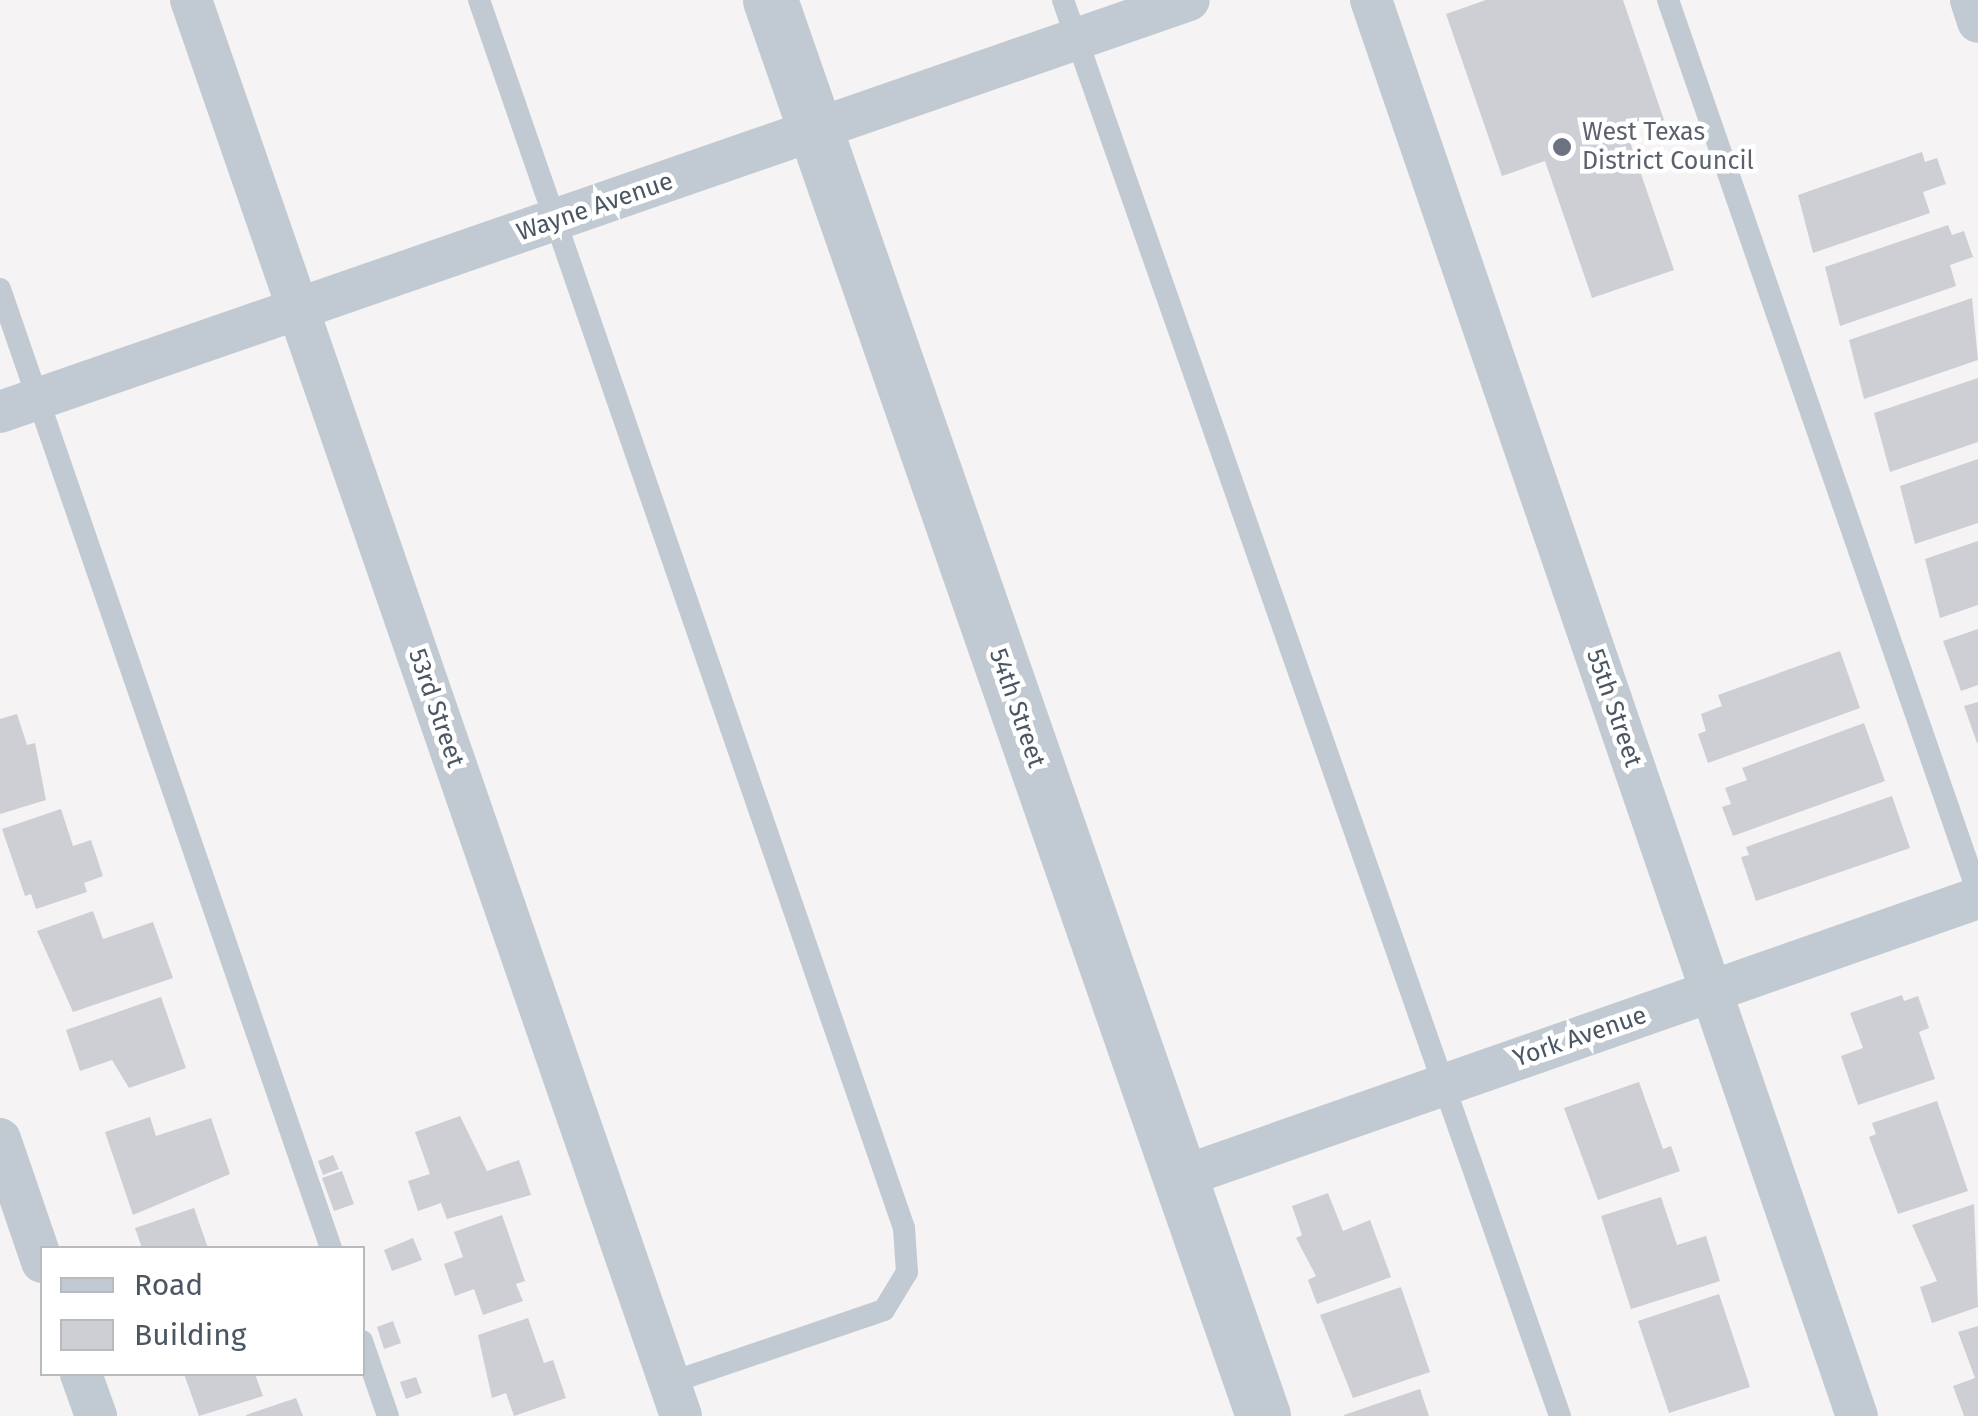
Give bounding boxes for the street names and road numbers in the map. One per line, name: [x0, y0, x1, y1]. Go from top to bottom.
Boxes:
street label: Wayne Avenue: [513, 166, 677, 248]
street label: 53rd Street: [402, 645, 470, 771]
street label: 54th Street: [983, 645, 1051, 771]
street label: 55th Street: [1580, 645, 1648, 771]
street label: York Avenue: [1509, 1000, 1651, 1074]

